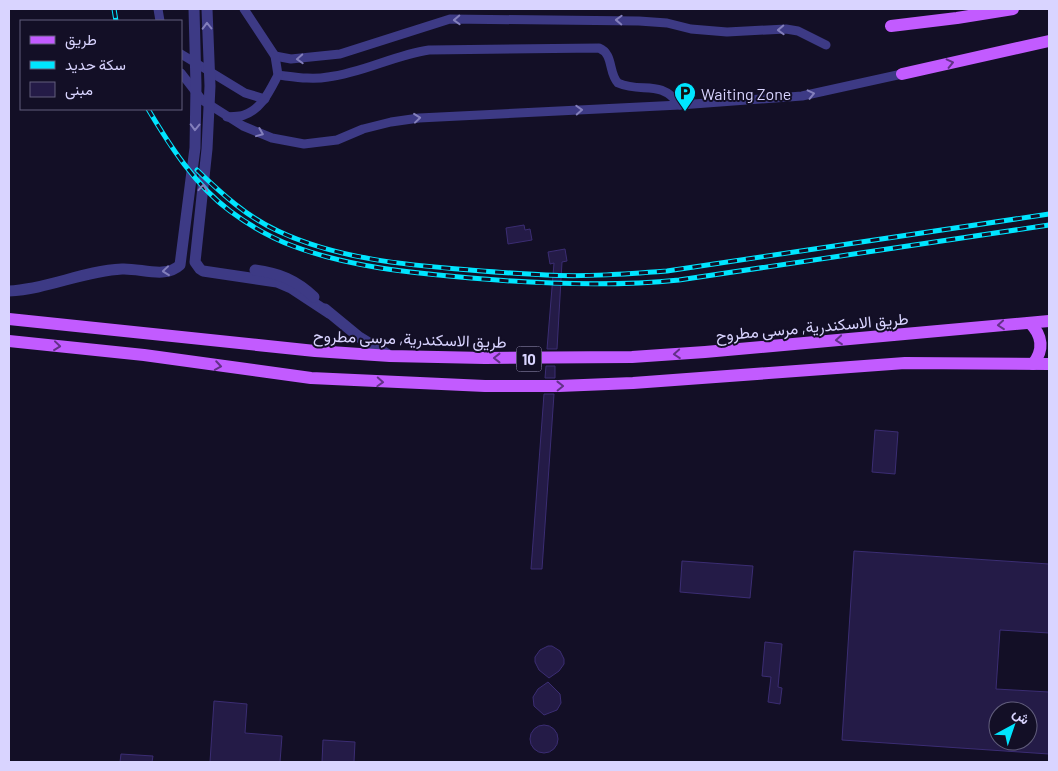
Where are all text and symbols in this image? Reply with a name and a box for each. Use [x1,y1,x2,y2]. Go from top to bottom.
one-way arrow [453,14,461,25]
one-way arrow [615,15,623,25]
legend [20,20,182,110]
one-way arrow [202,22,212,30]
one-way arrow [777,24,785,35]
text: طريق [65,30,97,50]
one-way arrow [296,53,304,64]
text: سكة حديد [65,55,126,74]
one-way arrow [945,58,954,69]
text: مبنى [65,80,93,100]
parking icon: Waiting Zone [673,81,697,112]
place label: Waiting Zone [701,84,791,103]
one-way arrow [807,89,816,100]
one-way arrow [576,105,584,116]
one-way arrow [414,113,422,124]
one-way arrow [190,124,200,132]
one-way arrow [255,127,264,138]
one-way arrow [197,184,208,192]
one-way arrow [161,265,169,276]
street label: طريق الاسكندرية, مرسى مطروح [715,308,909,347]
one-way arrow [996,320,1004,331]
street label: طريق الاسكندرية, مرسى مطروح [313,325,507,354]
one-way arrow [835,334,843,345]
one-way arrow [54,340,62,351]
road number: 10 [516,346,542,372]
one-way arrow [673,348,681,359]
one-way arrow [493,353,500,363]
one-way arrow [215,360,223,371]
one-way arrow [376,377,384,388]
one-way arrow [556,381,564,391]
north arrow [988,701,1038,751]
text: ش [1009,704,1034,728]

